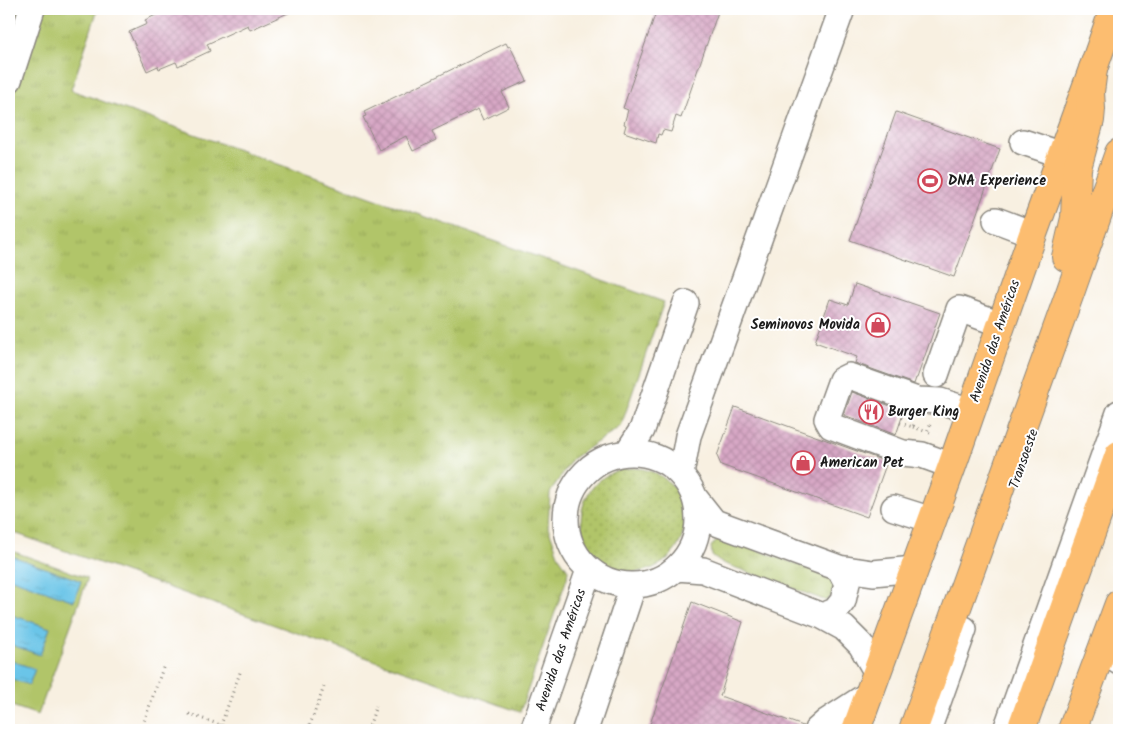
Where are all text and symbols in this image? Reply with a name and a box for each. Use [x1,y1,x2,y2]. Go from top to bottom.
sports icon: DNA Experience [917,168,943,194]
place label: DNA Experience [948,170,1046,192]
street label: Avenida das Américas [964,277,1026,405]
shop icon: Seminovos Movida [865,312,891,338]
place label: Seminovos Movida [751,314,860,336]
restaurant icon: Burger King [858,399,884,425]
place label: Burger King [888,401,959,423]
street label: Transoeste [1003,425,1045,492]
shop icon: American Pet [790,450,816,476]
place label: American Pet [820,452,904,474]
street label: Avenida das Américas [530,586,592,714]

